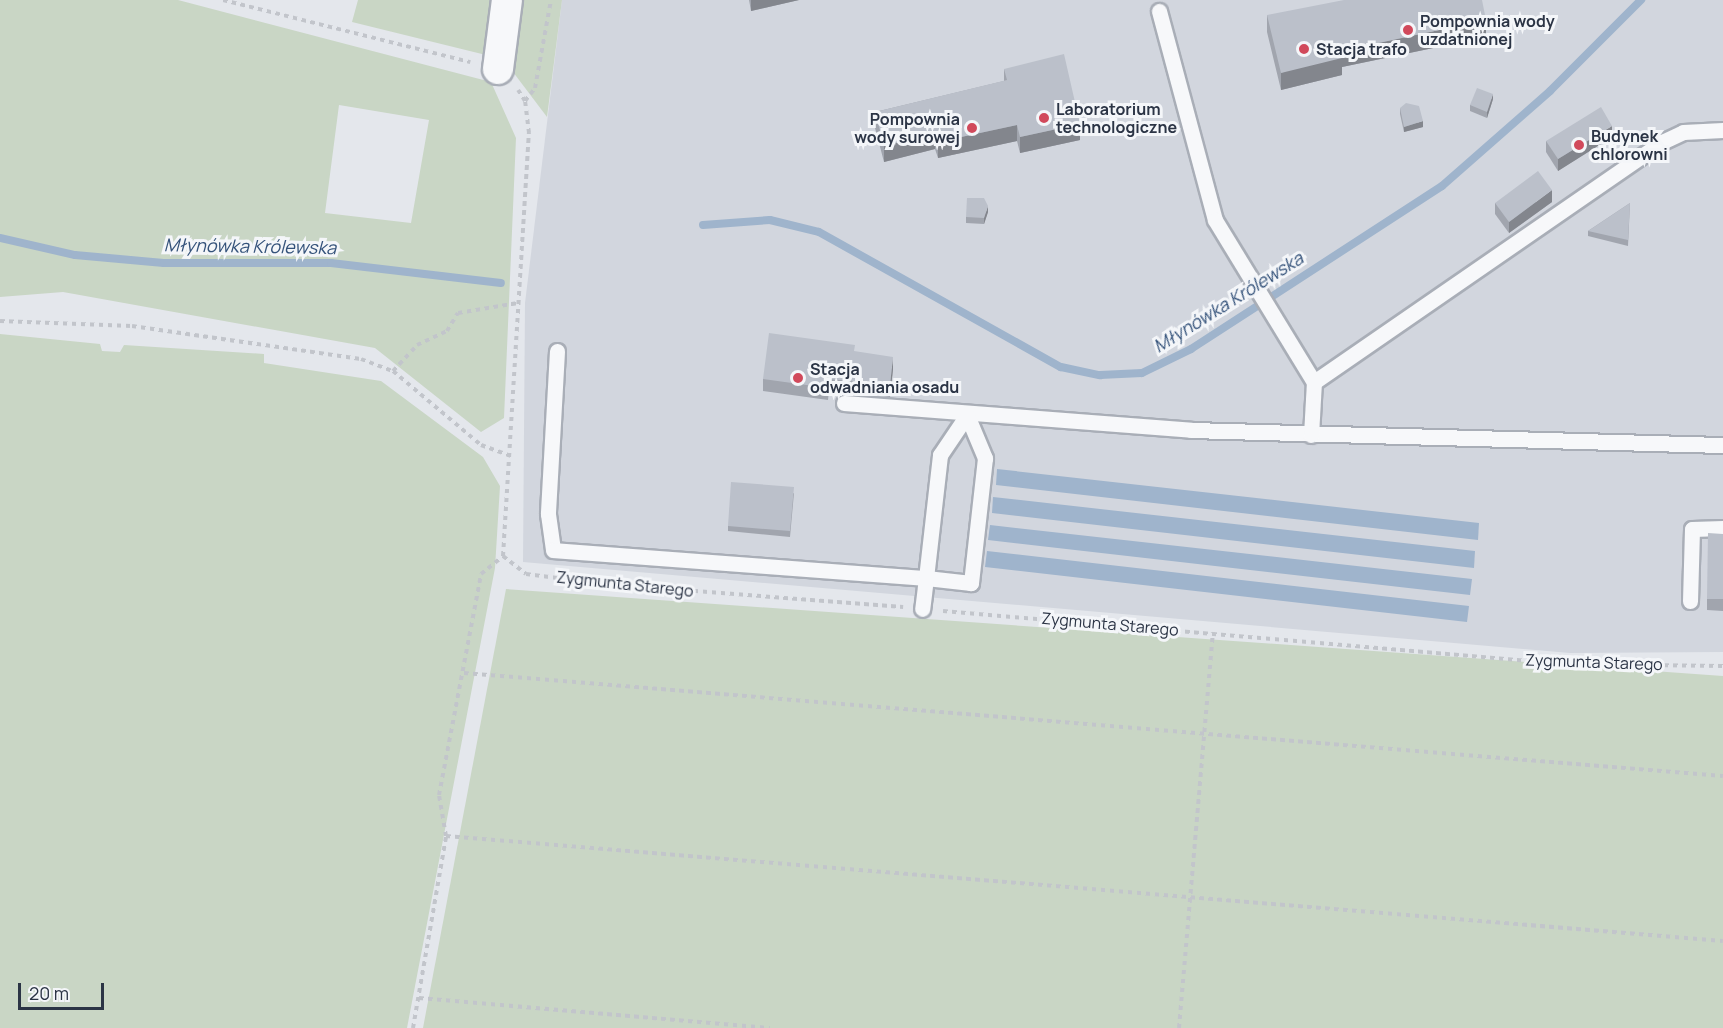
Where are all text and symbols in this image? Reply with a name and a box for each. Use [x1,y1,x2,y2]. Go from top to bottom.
place label: Pompownia wody uzdatnionej [1420,11,1555,49]
marker: Pompownia wody uzdatnionej [1401,23,1415,37]
place label: Stacja trafo [1316,39,1407,59]
marker: Stacja trafo [1297,42,1311,56]
place label: Laboratorium technologiczne [1056,99,1177,137]
place label: Pompownia wody surowej [854,109,960,147]
marker: Laboratorium technologiczne [1037,111,1051,125]
marker: Pompownia wody surowej [965,121,979,135]
place label: Budynek chlorowni [1591,126,1668,164]
marker: Budynek chlorowni [1572,138,1586,152]
water label: Młynówka Królewska [164,234,336,258]
water label: Młynówka Królewska [1149,247,1307,357]
place label: Stacja odwadniania osadu [810,359,959,397]
marker: Stacja odwadniania osadu [791,371,805,385]
street label: Zygmunta Starego [556,567,694,601]
street label: Zygmunta Starego [1041,608,1179,640]
street label: Zygmunta Starego [1525,650,1663,674]
scale bar [21,971,106,1009]
text: 20 m [29,981,69,1005]

